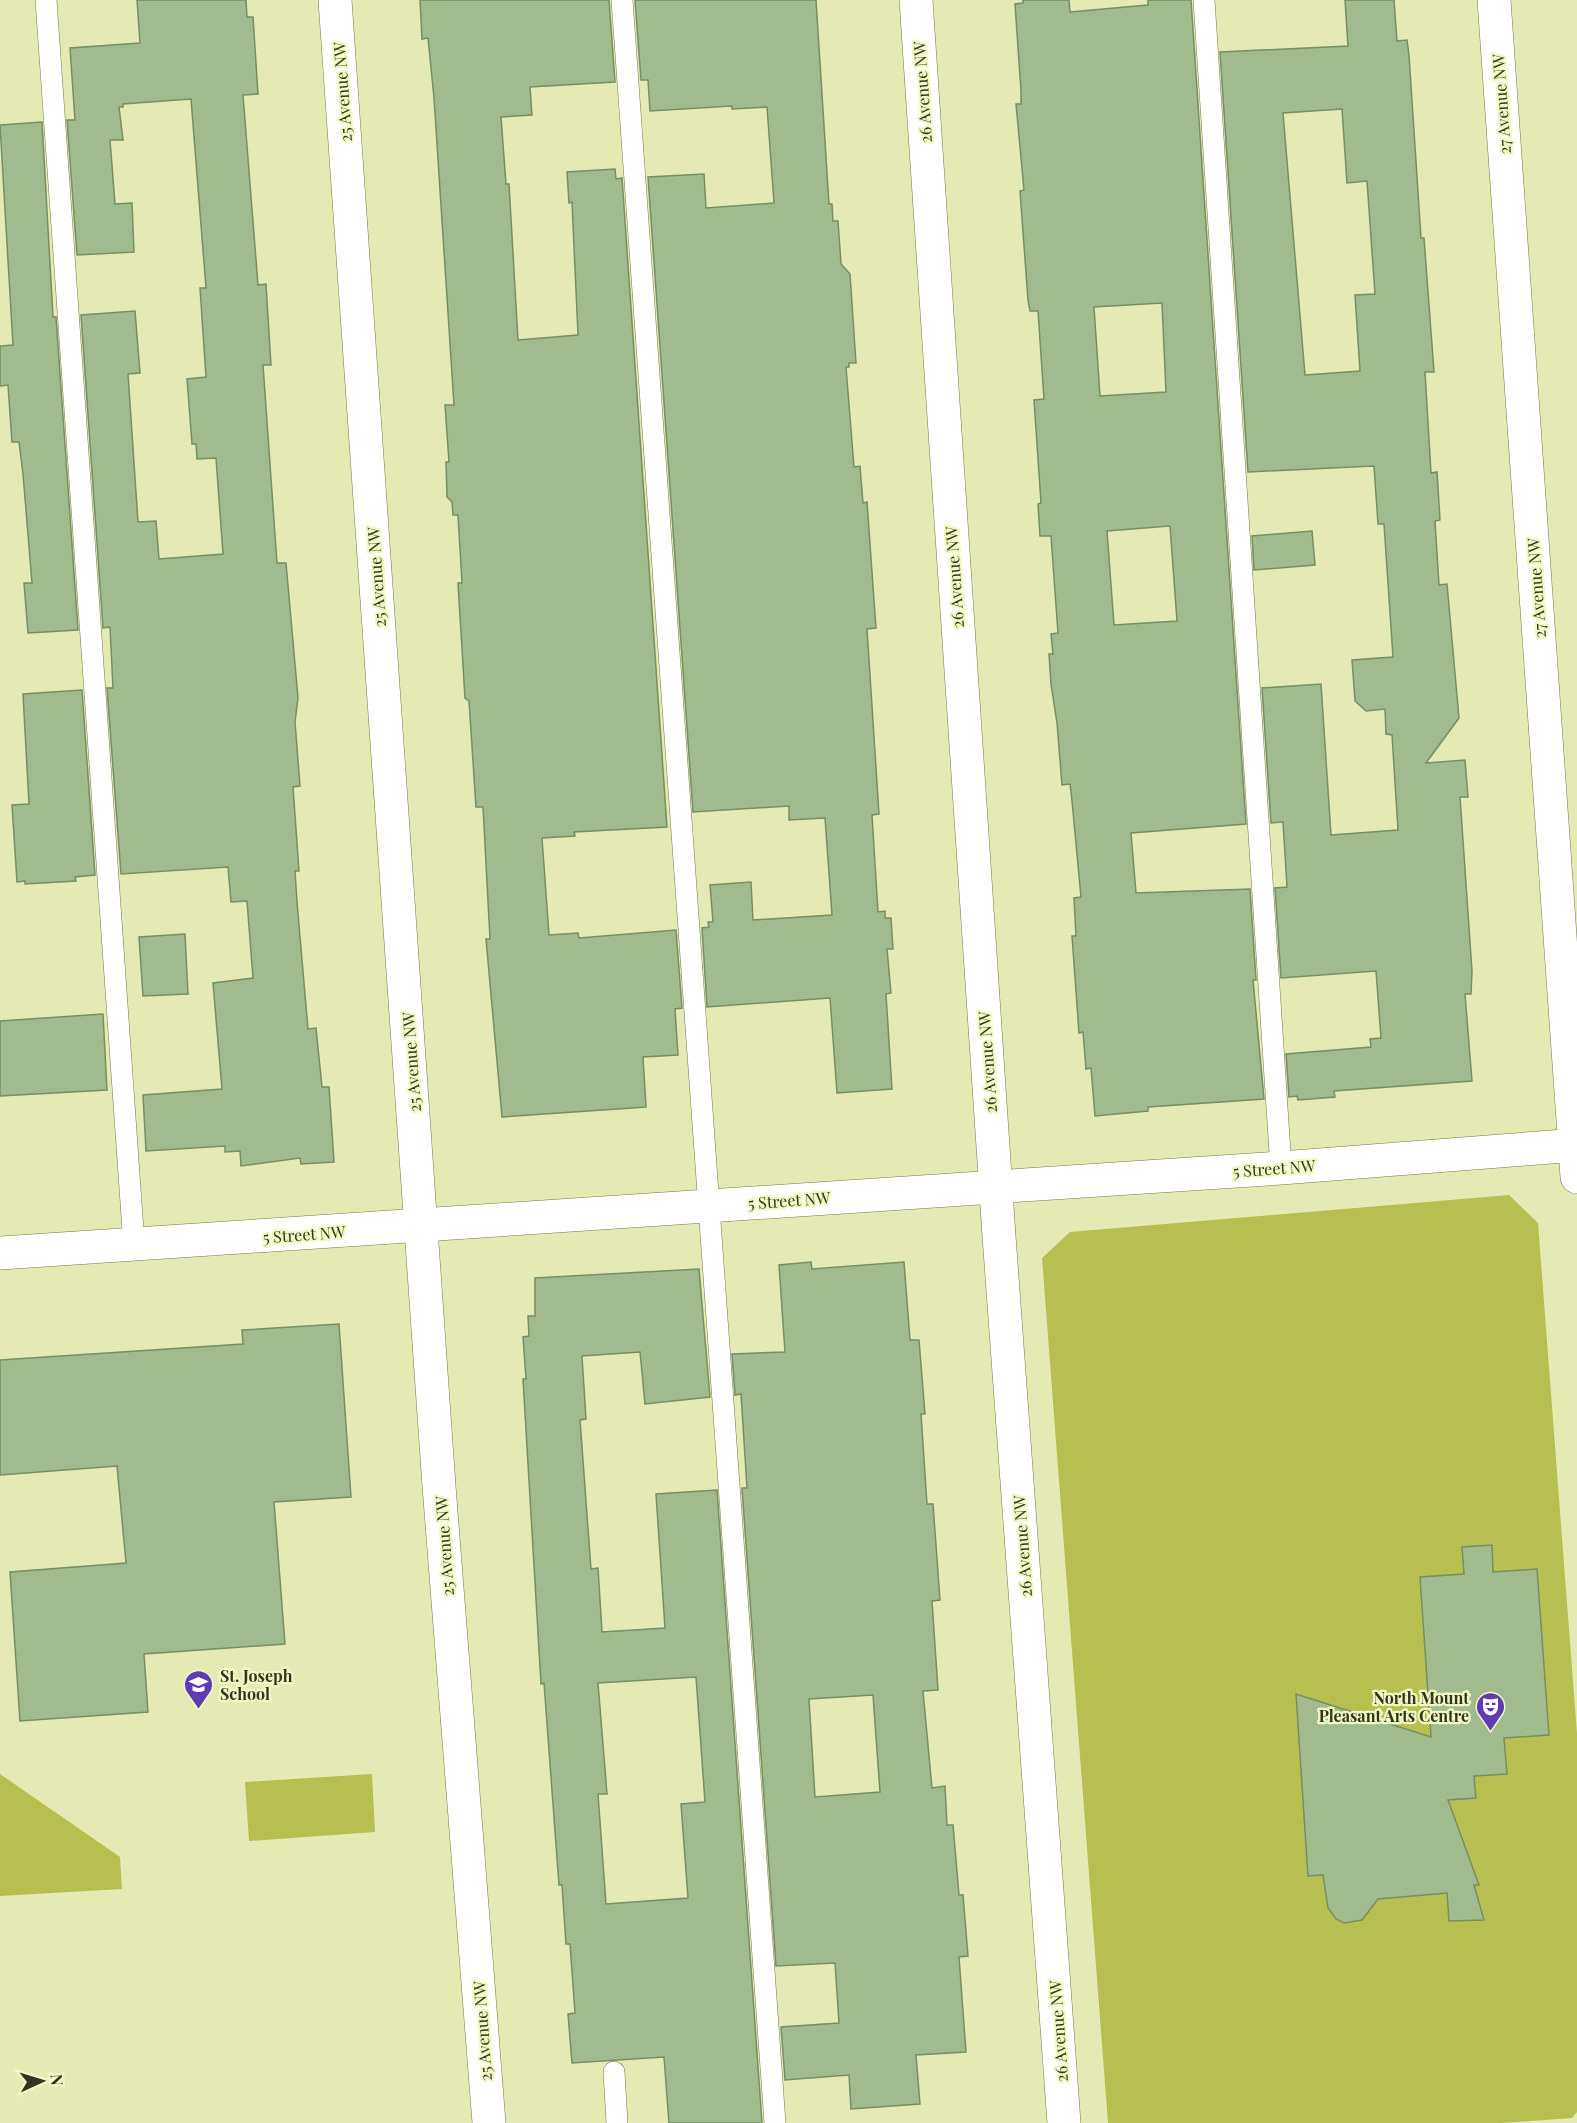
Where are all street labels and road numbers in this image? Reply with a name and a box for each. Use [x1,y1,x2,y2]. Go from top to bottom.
street label: 26 Avenue NW [908,40,936,144]
street label: 25 Avenue NW [328,41,356,143]
street label: 27 Avenue NW [1487,53,1515,155]
street label: 26 Avenue NW [940,525,968,629]
street label: 25 Avenue NW [362,526,390,628]
street label: 27 Avenue NW [1522,537,1550,639]
street label: 26 Avenue NW [973,1010,1001,1114]
street label: 25 Avenue NW [397,1011,425,1113]
street label: 5 Street NW [1232,1155,1317,1181]
street label: 5 Street NW [747,1187,832,1213]
street label: 5 Street NW [262,1221,347,1247]
street label: 26 Avenue NW [1008,1494,1036,1598]
street label: 25 Avenue NW [430,1495,458,1597]
street label: 26 Avenue NW [1044,1979,1072,2083]
street label: 25 Avenue NW [468,1980,496,2082]

